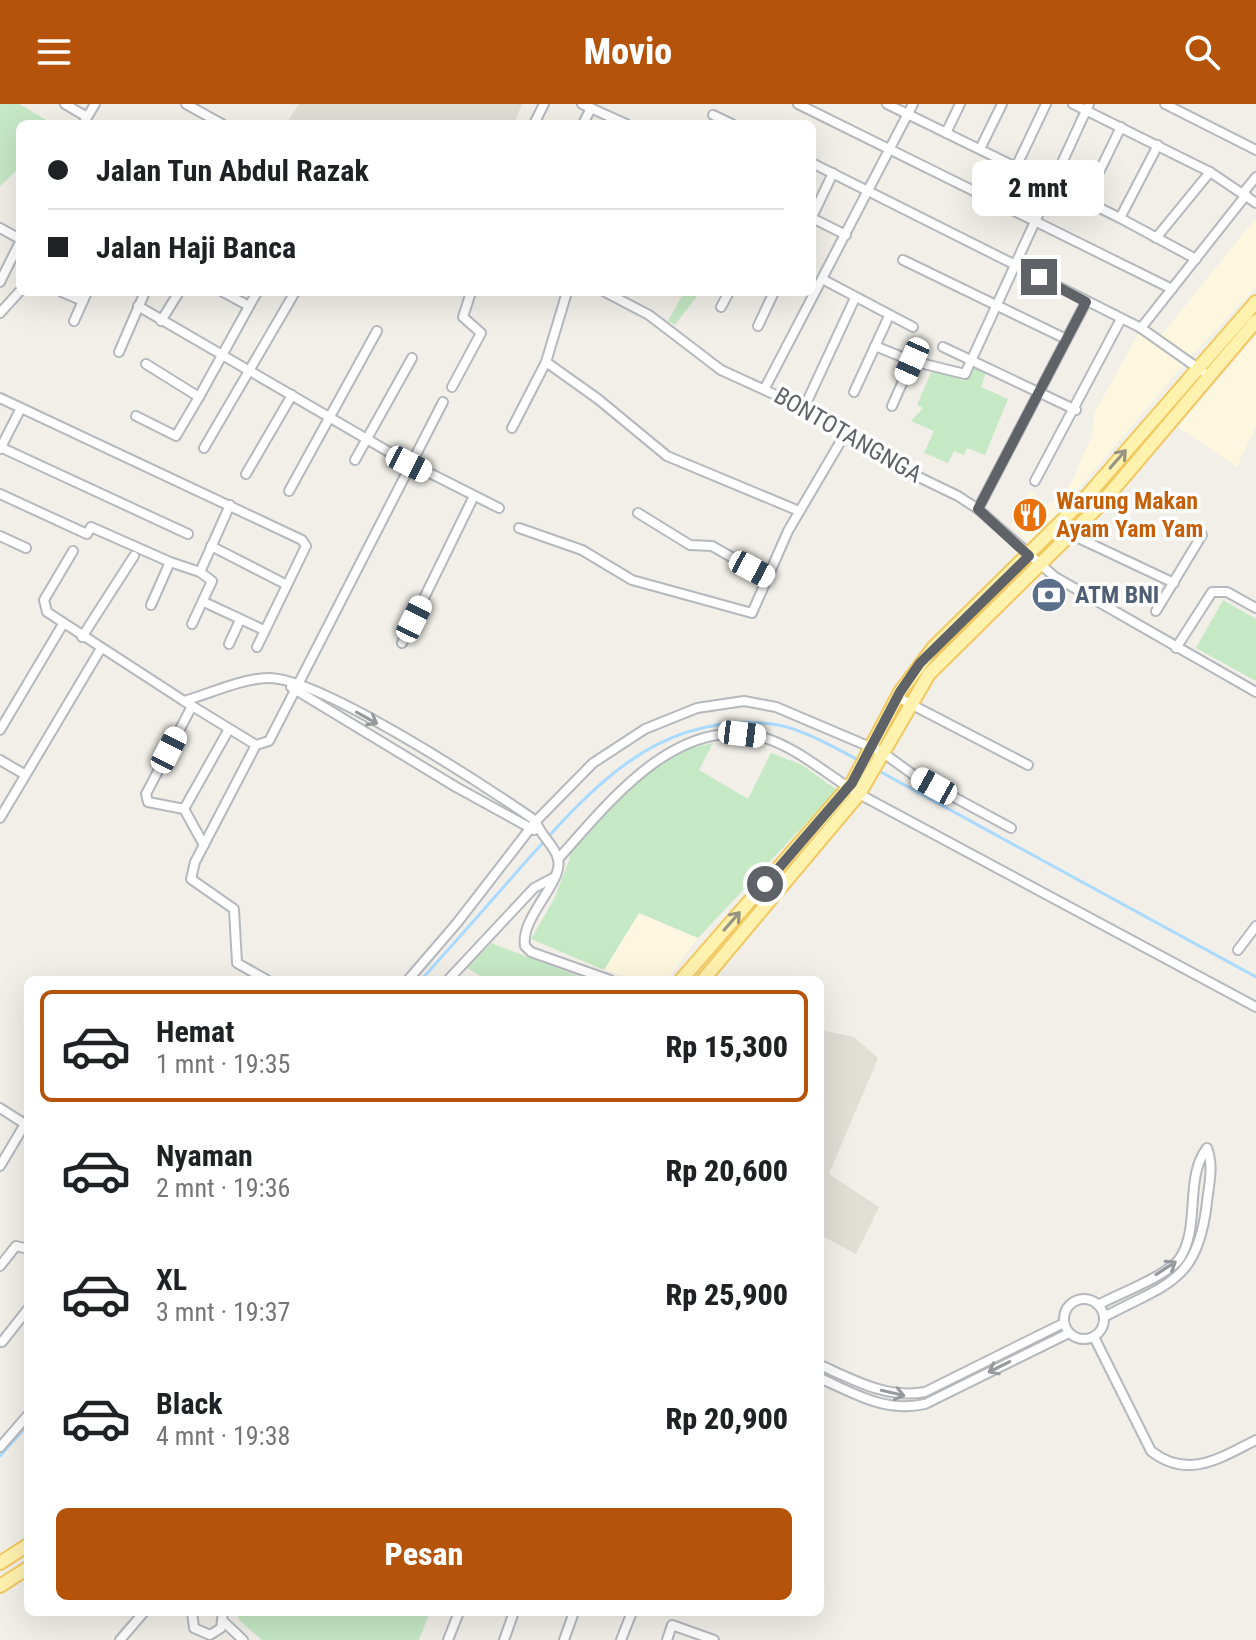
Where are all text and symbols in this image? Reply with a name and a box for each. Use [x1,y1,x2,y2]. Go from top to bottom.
icon: menu [32,30,76,74]
icon: search [1180,30,1224,74]
text: Movio [584,31,672,73]
text: Jalan Tun Abdul Razak [96,153,369,188]
callout: 2 mnt [973,161,1105,217]
text: 2 mnt [1008,173,1068,203]
text: Jalan Haji Banca [96,230,296,265]
route end [1021,259,1057,295]
car [891,334,933,388]
street label: BONTOTANGNGA [769,381,927,489]
car [382,442,436,486]
one-way arrow [1109,450,1127,470]
place label: Warung Makan Ayam Yam Yam [1056,487,1203,543]
restaurant icon: Warung Makan Ayam Yam Yam [1011,496,1049,534]
car [725,547,779,591]
bank icon: ATM BNI [1030,576,1068,614]
place label: ATM BNI [1075,581,1159,609]
car [393,592,435,646]
one-way arrow [355,711,378,727]
car [717,719,767,749]
car [147,723,191,777]
car [907,764,961,808]
route start [747,866,783,902]
one-way arrow [723,912,741,932]
icon: car [60,1010,132,1082]
text: Hemat [156,1014,234,1049]
text: Rp 15,300 [665,1029,788,1064]
text: 1 mnt · 19:35 [156,1049,290,1079]
icon: car [60,1134,132,1206]
text: Nyaman [156,1138,253,1173]
text: Rp 20,600 [665,1153,788,1188]
text: 2 mnt · 19:36 [156,1173,290,1203]
icon: car [60,1258,132,1330]
one-way arrow [1155,1259,1177,1276]
text: XL [156,1262,187,1297]
text: Rp 25,900 [665,1277,788,1312]
text: 3 mnt · 19:37 [156,1297,290,1327]
one-way arrow [987,1360,1011,1376]
icon: car [60,1382,132,1454]
text: Black [156,1386,223,1421]
one-way arrow [879,1386,905,1401]
text: Rp 20,900 [665,1401,788,1436]
text: 4 mnt · 19:38 [156,1421,290,1451]
button: Pesan [56,1508,792,1600]

